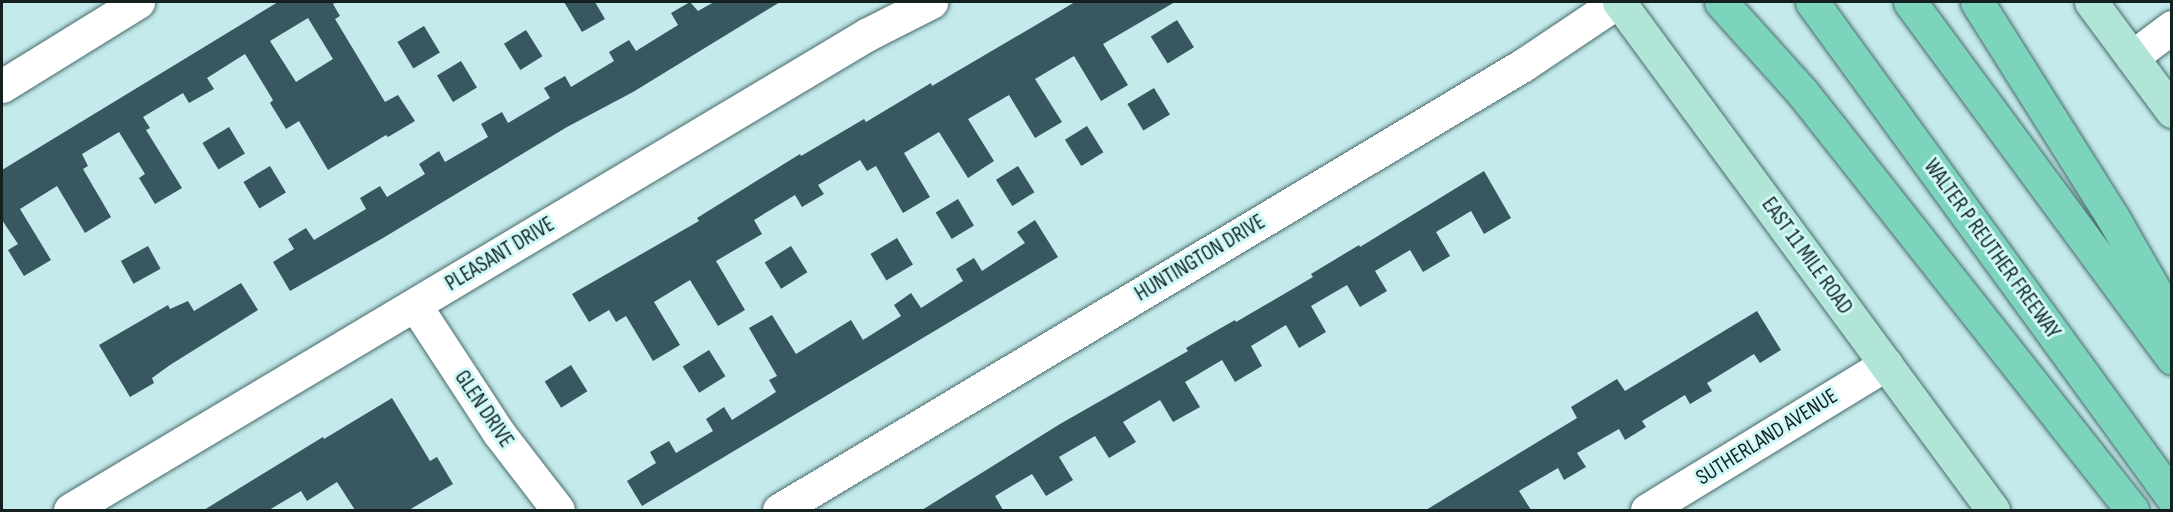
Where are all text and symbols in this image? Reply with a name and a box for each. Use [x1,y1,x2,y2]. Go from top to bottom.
street label: WALTER P REUTHER FREEWAY [1918,154,2066,344]
street label: EAST 11 MILE ROAD [1756,192,1858,320]
street label: HUNTINGTON DRIVE [1130,209,1270,307]
street label: PLEASANT DRIVE [441,211,559,297]
street label: GLEN DRIVE [449,365,519,453]
street label: SUTHERLAND AVENUE [1691,383,1843,491]

